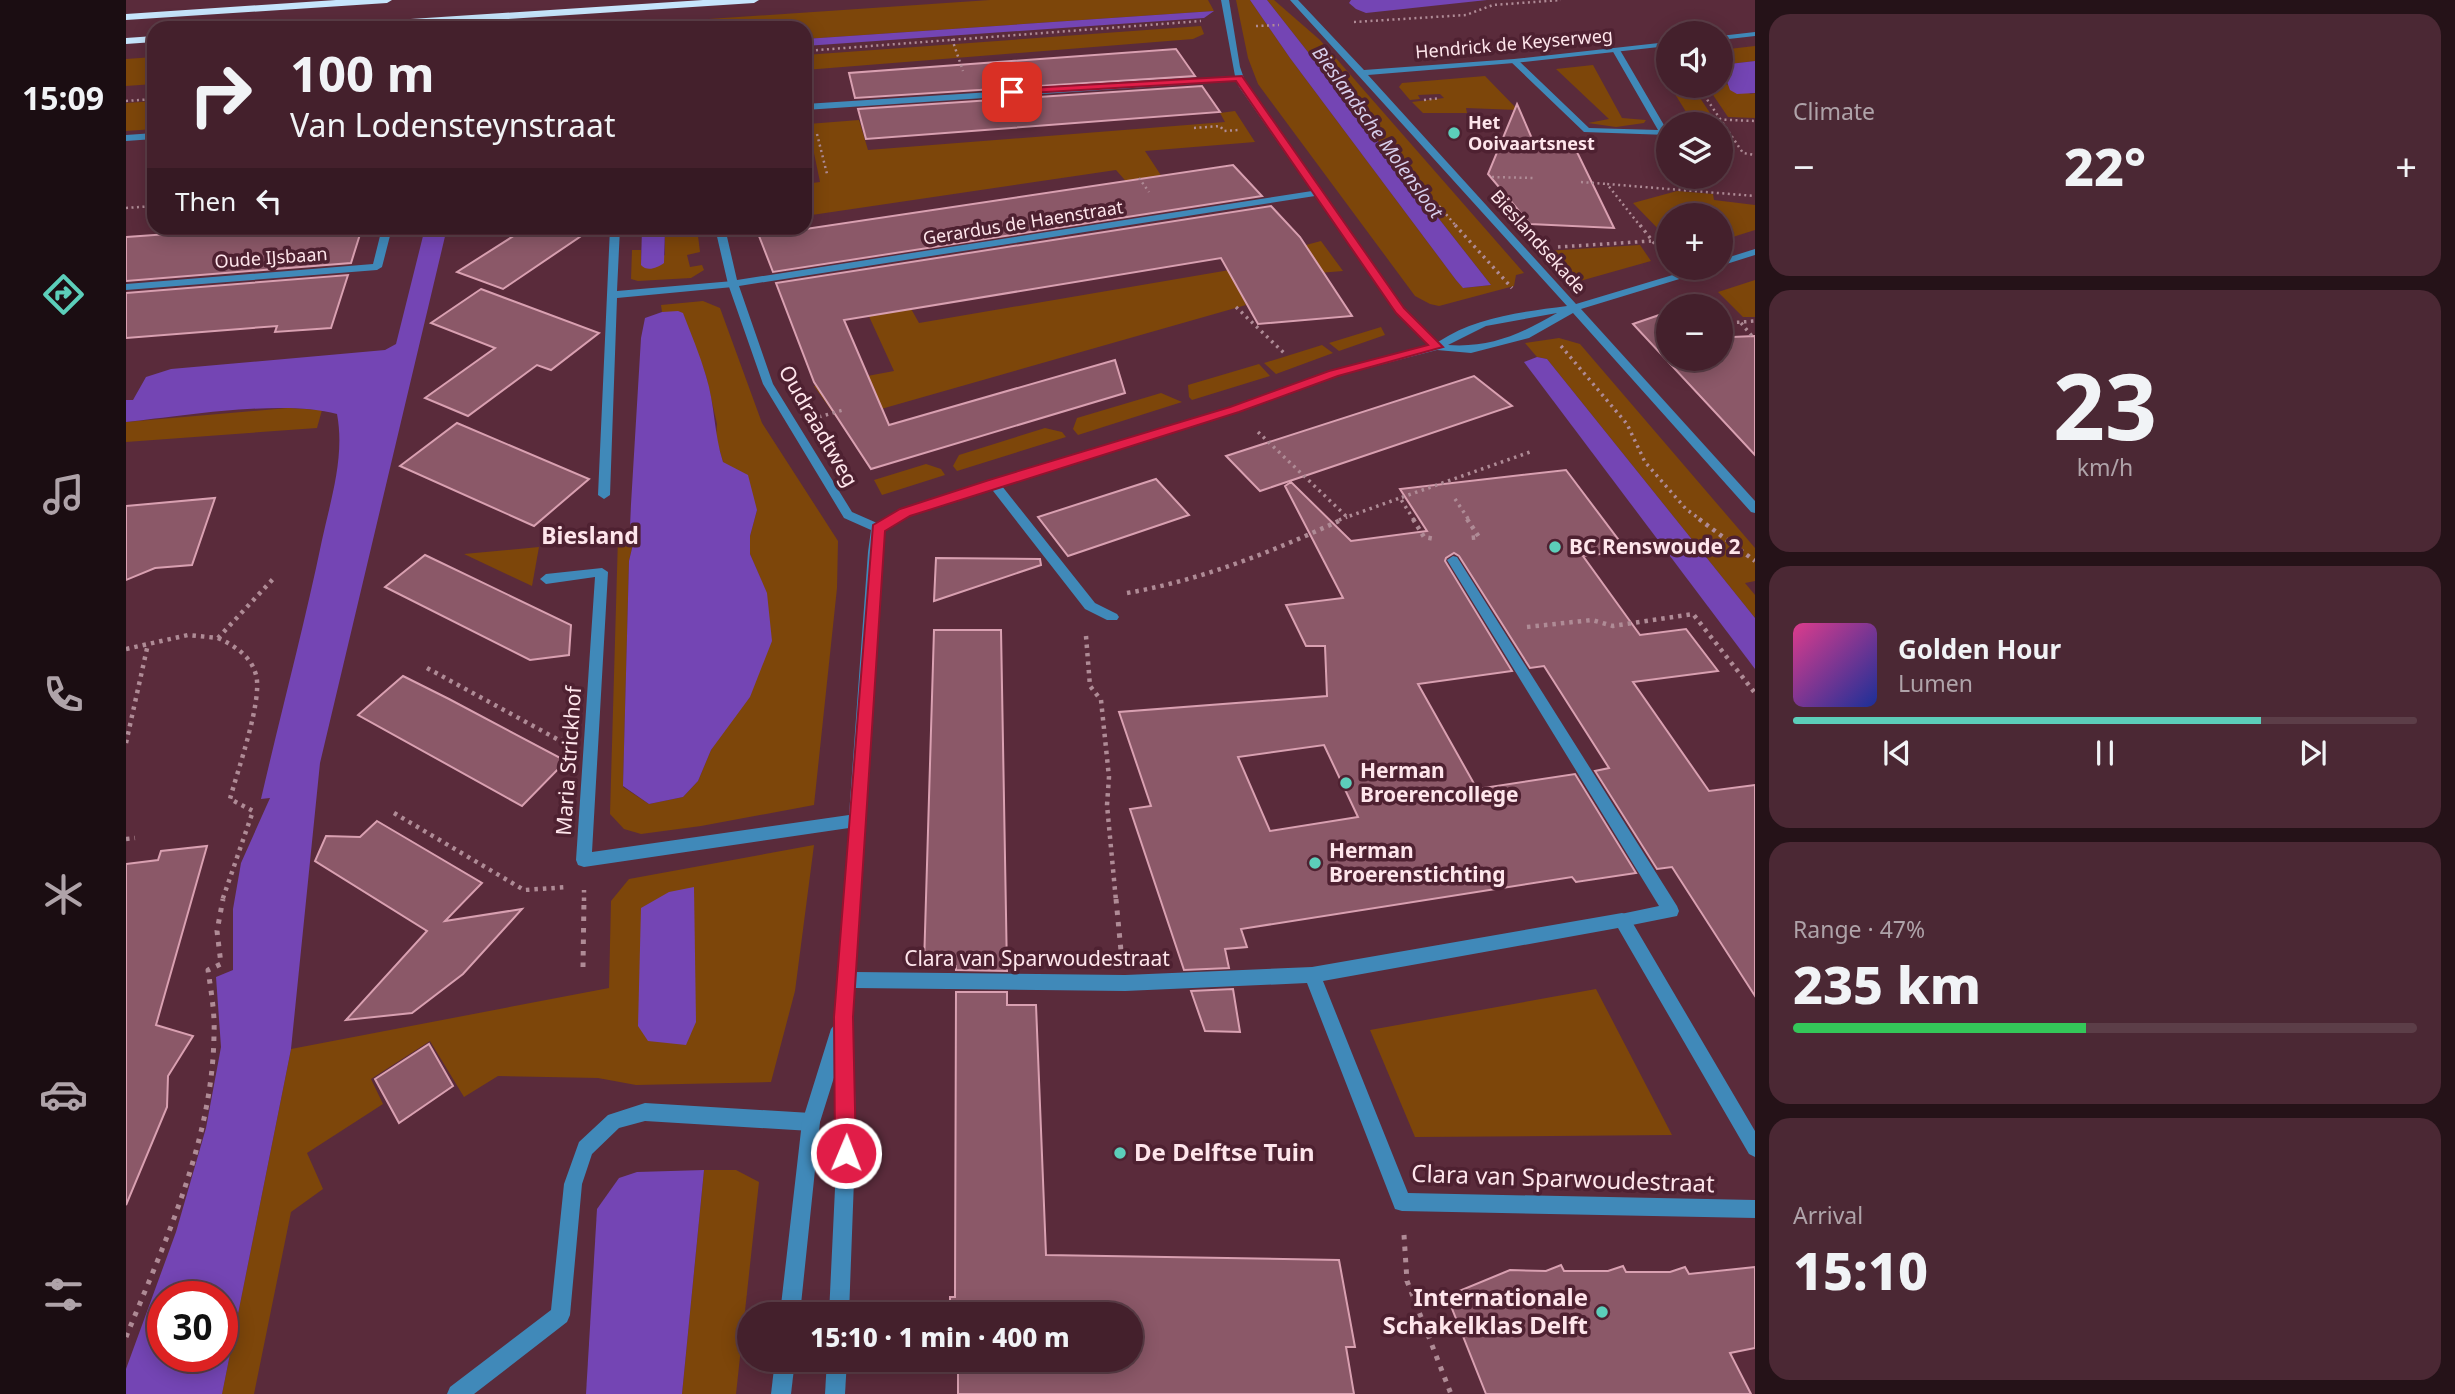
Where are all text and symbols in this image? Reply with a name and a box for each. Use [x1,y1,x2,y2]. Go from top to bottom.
map controls [1656,21,1733,371]
button: sound [1656,21,1733,98]
street label: Hendrick de Keyserweg [1414,22,1614,64]
text: 100 m [290,40,435,106]
water label: Bieslandsche Molensloot [1307,41,1450,224]
icon: right [175,49,266,140]
pin [982,62,1042,122]
icon: arrive [993,73,1031,111]
text: 15:09 [22,76,104,119]
text: Climate [1793,95,1875,127]
text: Van Lodensteynstraat [290,103,616,146]
place label: Het Ooivaartsnest [1468,110,1595,155]
button: layers [1656,112,1733,189]
marker: Het Ooivaartsnest [1446,125,1462,141]
text: 22° [2064,130,2146,201]
text: − [1793,140,1815,192]
text: + [2395,140,2417,192]
icon: left [250,182,288,220]
text: Then [175,183,236,219]
street label: Bieslandsekade [1486,184,1592,298]
street label: Gerardus de Haenstraat [921,194,1125,250]
button: + [1656,203,1733,280]
street label: Oude IJsbaan [214,241,328,273]
icon: directions [39,270,88,319]
button: − [1656,294,1733,371]
text: 23 [2053,343,2157,467]
street label: Oudraadtweg [773,360,865,491]
text: km/h [2077,451,2133,483]
icon: music [39,470,88,519]
district label: Biesland [541,519,639,551]
place label: BC Renswoude 2 [1569,532,1740,560]
marker: BC Renswoude 2 [1547,539,1563,555]
text: Golden Hour [1898,631,2061,667]
text: Lumen [1898,667,1973,699]
icon: phone [39,670,88,719]
street label: Maria Strickhof [549,684,587,837]
icon: previous [1878,734,1916,772]
icon: pause [2086,734,2124,772]
icon: next [2294,734,2332,772]
place label: Herman Broerencollege [1360,756,1519,808]
marker: Herman Broerencollege [1338,775,1354,791]
place label: Herman Broerenstichting [1329,836,1505,888]
marker: Herman Broerenstichting [1307,855,1323,871]
icon: climate [39,870,88,919]
text: Range · 47% [1793,913,1925,945]
street label: Clara van Sparwoudestraat [904,944,1170,972]
text: 235 km [1793,948,1981,1019]
icon: car [39,1070,88,1119]
position arrow [809,1116,883,1190]
place label: De Delftse Tuin [1134,1135,1315,1168]
marker: De Delftse Tuin [1112,1145,1128,1161]
street label: Clara van Sparwoudestraat [1411,1156,1716,1199]
text: Arrival [1793,1199,1863,1231]
text: 15:10 [1793,1234,1928,1305]
icon: filters [39,1270,88,1319]
place label: Internationale Schakelklas Delft [1383,1280,1588,1341]
speed limit sign: 30 [147,1281,238,1372]
marker: Internationale Schakelklas Delft [1594,1304,1610,1320]
text: 15:10 · 1 min · 400 m [810,1319,1070,1355]

